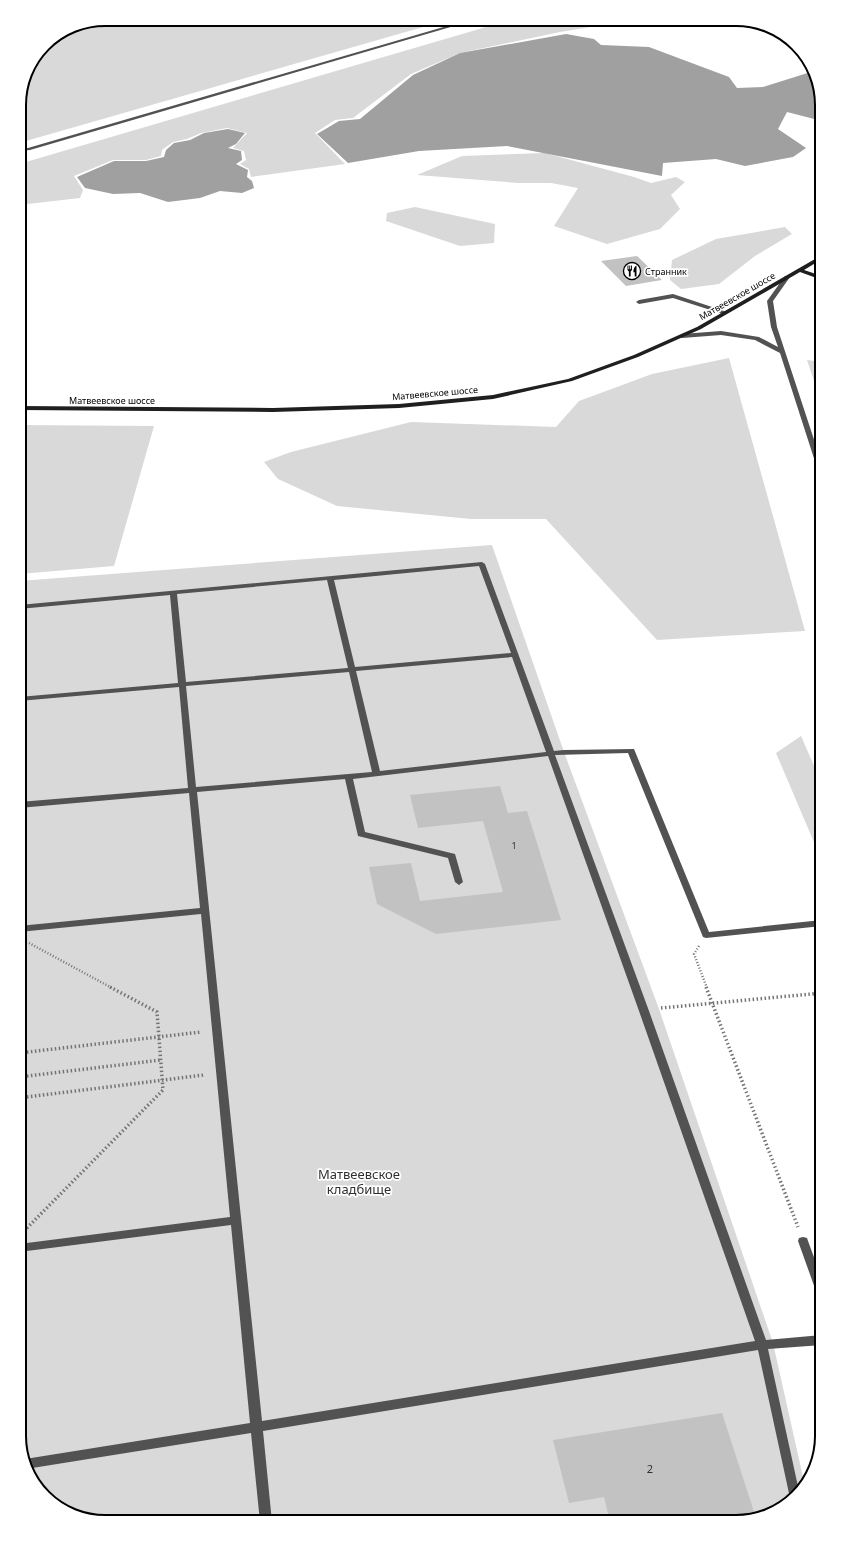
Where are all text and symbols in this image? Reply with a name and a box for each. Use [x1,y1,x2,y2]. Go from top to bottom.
restaurant icon: Странник [622,261,642,281]
place label: Странник [645,265,687,278]
street label: Матвеевское шоссе [696,269,778,323]
street label: Матвеевское шоссе [392,383,478,403]
street label: Матвеевское шоссе [69,394,155,407]
house number: 1 [511,839,517,852]
park label: Матвеевское кладбище [318,1165,400,1198]
house number: 2 [647,1461,653,1476]

